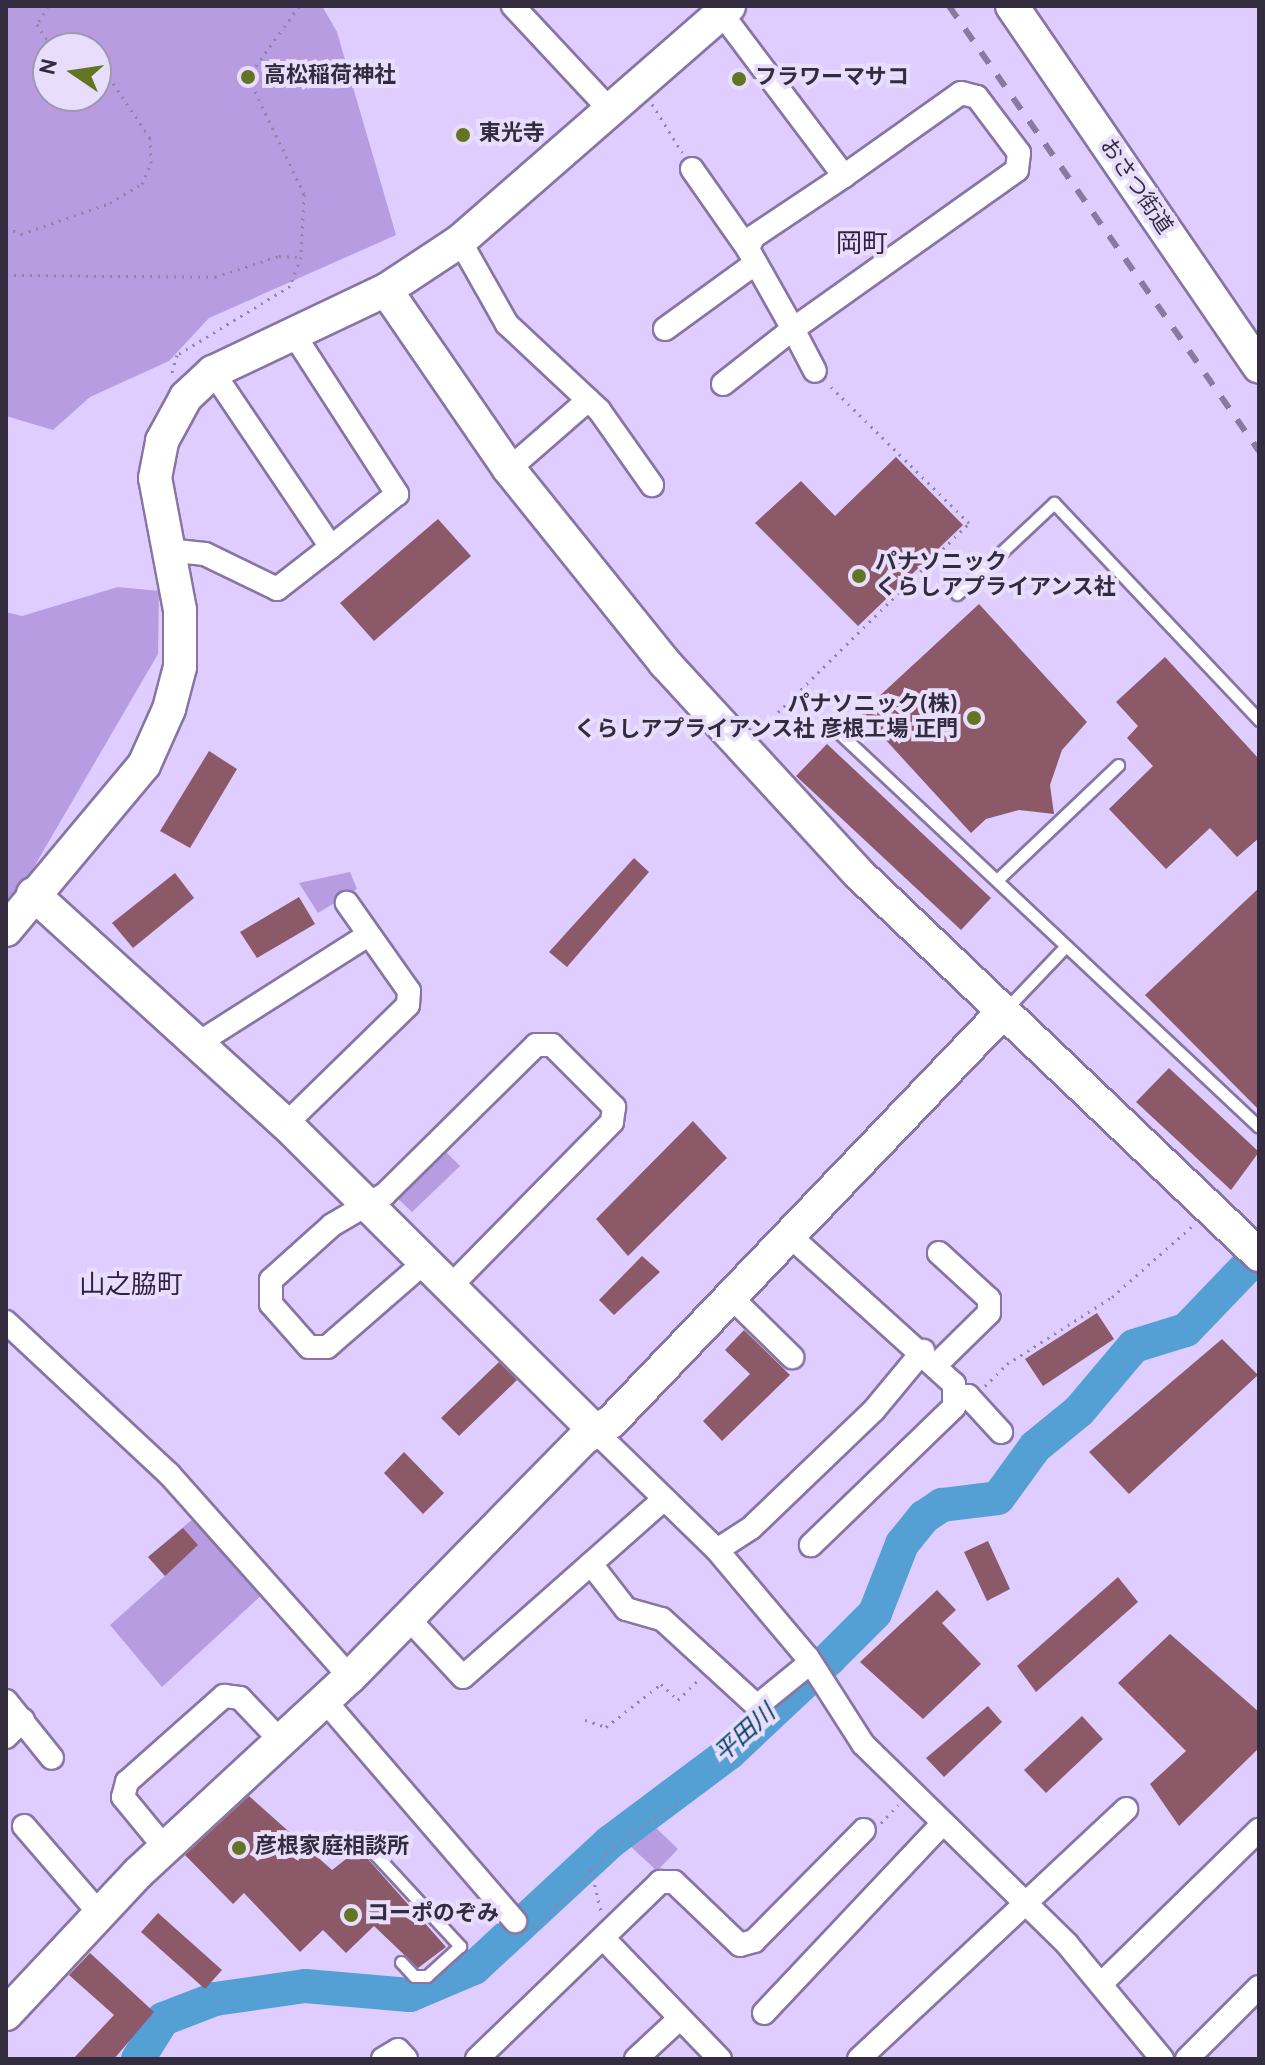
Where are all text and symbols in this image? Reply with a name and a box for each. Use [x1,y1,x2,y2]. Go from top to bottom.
north arrow [32,32,112,112]
text: N [35,56,65,78]
place label: 高松稲荷神社 [264,64,396,90]
place label: フラワーマサコ [755,66,909,92]
marker: 高松稲荷神社 [239,68,257,86]
marker: フラワーマサコ [730,70,748,88]
place label: 東光寺 [479,122,545,148]
marker: 東光寺 [454,126,472,144]
street label: おさつ街道 [1093,134,1177,240]
district label: 岡町 [836,230,888,262]
place label: パナソニック くらしアプライアンス社 [875,550,1117,602]
marker: パナソニック くらしアプライアンス社 [850,567,868,585]
place label: パナソニック(株) くらしアプライアンス社 彦根工場 正門 [573,692,958,744]
marker: パナソニック(株) くらしアプライアンス社 彦根工場 正門 [965,709,983,727]
district label: 山之脇町 [79,1271,183,1303]
water label: 平田川 [710,1700,782,1770]
place label: 彦根家庭相談所 [255,1835,409,1861]
marker: 彦根家庭相談所 [230,1839,248,1857]
place label: コーポのぞみ [367,1902,499,1928]
marker: コーポのぞみ [342,1906,360,1924]

